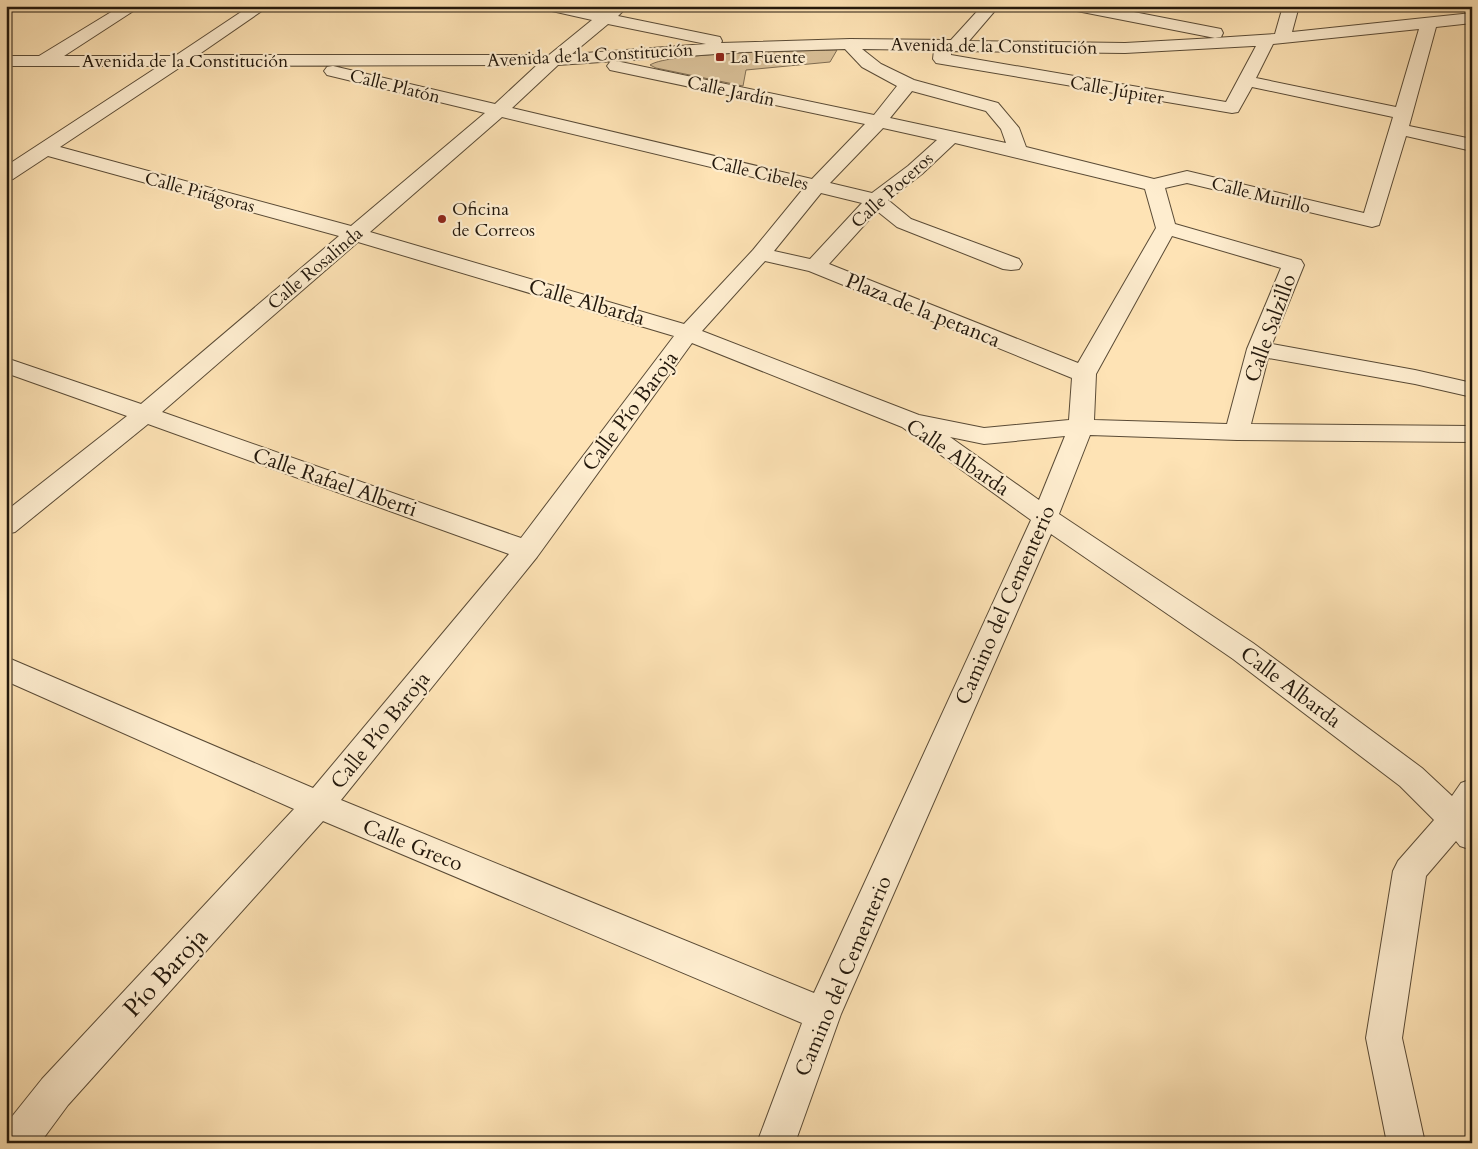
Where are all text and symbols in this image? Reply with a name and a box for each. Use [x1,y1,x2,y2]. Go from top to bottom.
street label: Avenida de la Constitución [890,32,1098,61]
street label: Avenida de la Constitución [486,38,695,73]
place label: La Fuente [730,45,806,70]
street label: Avenida de la Constitución [82,49,289,74]
marker: La Fuente [714,51,726,63]
street label: Calle Platón [347,63,443,110]
street label: Calle Jardín [685,70,778,113]
street label: Calle Júpiter [1068,70,1166,111]
street label: Calle Poceros [846,147,939,234]
street label: Calle Cibeles [709,150,811,197]
street label: Calle Pitágoras [142,166,258,219]
street label: Calle Murillo [1209,171,1313,220]
place label: Oficina de Correos [452,197,535,243]
marker: Oficina de Correos [436,213,448,225]
street label: Calle Rosalinda [262,221,368,316]
street label: Plaza de la petanca [841,266,1004,355]
street label: Calle Salzillo [1237,270,1303,386]
street label: Calle Albarda [525,272,648,333]
street label: Calle Pío Baroja [576,345,685,477]
street label: Calle Albarda [900,412,1015,503]
street label: Calle Rafael Alberti [249,441,421,524]
street label: Camino del Cementerio [948,501,1062,709]
street label: Calle Albarda [1234,640,1347,735]
street label: Calle Pío Baroja [324,665,437,795]
street label: Calle Greco [358,812,467,879]
street label: Camino del Cementerio [788,871,899,1081]
street label: Pío Baroja [116,921,216,1025]

